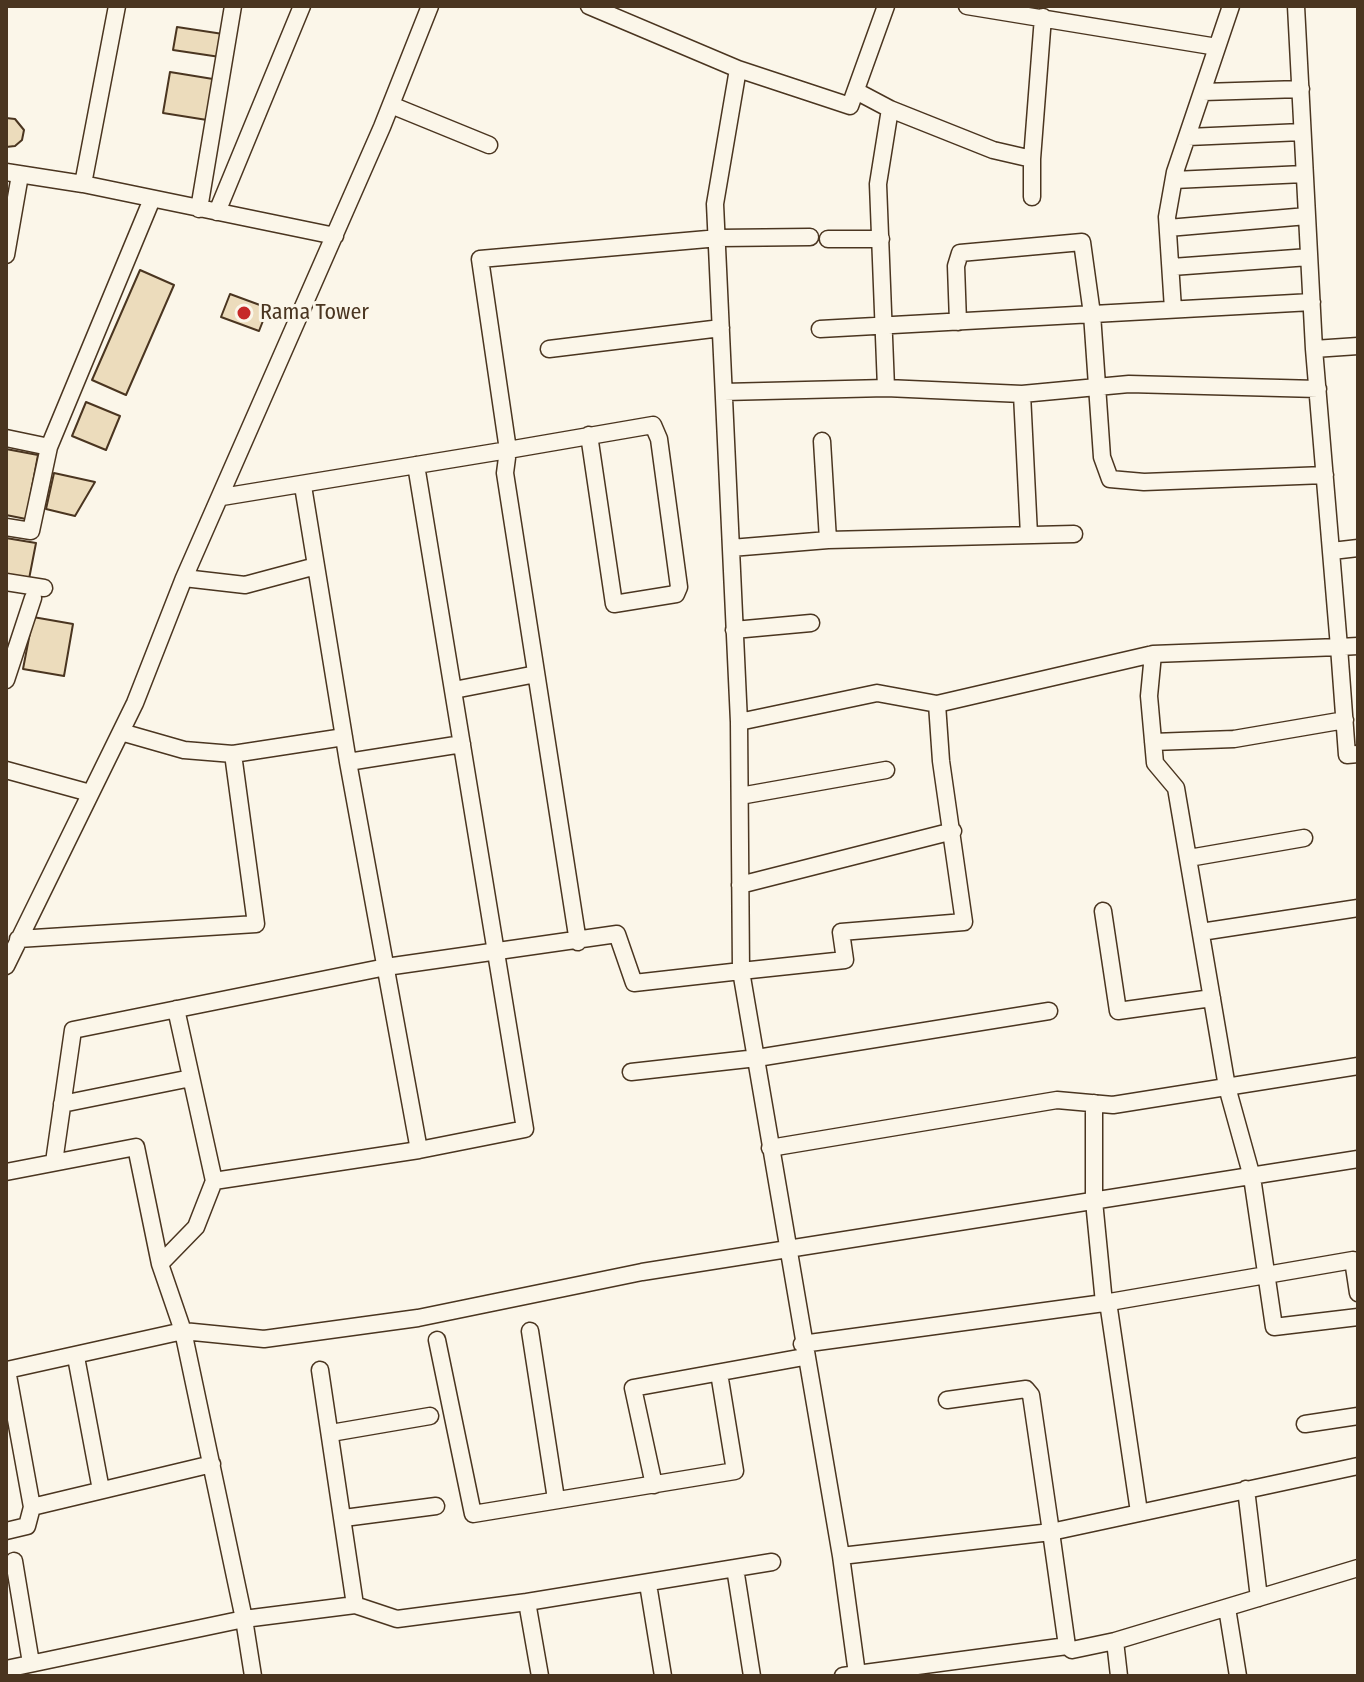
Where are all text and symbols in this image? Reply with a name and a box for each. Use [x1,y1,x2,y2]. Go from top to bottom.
place label: Rama Tower [260,300,369,326]
marker: Rama Tower [235,304,253,322]

